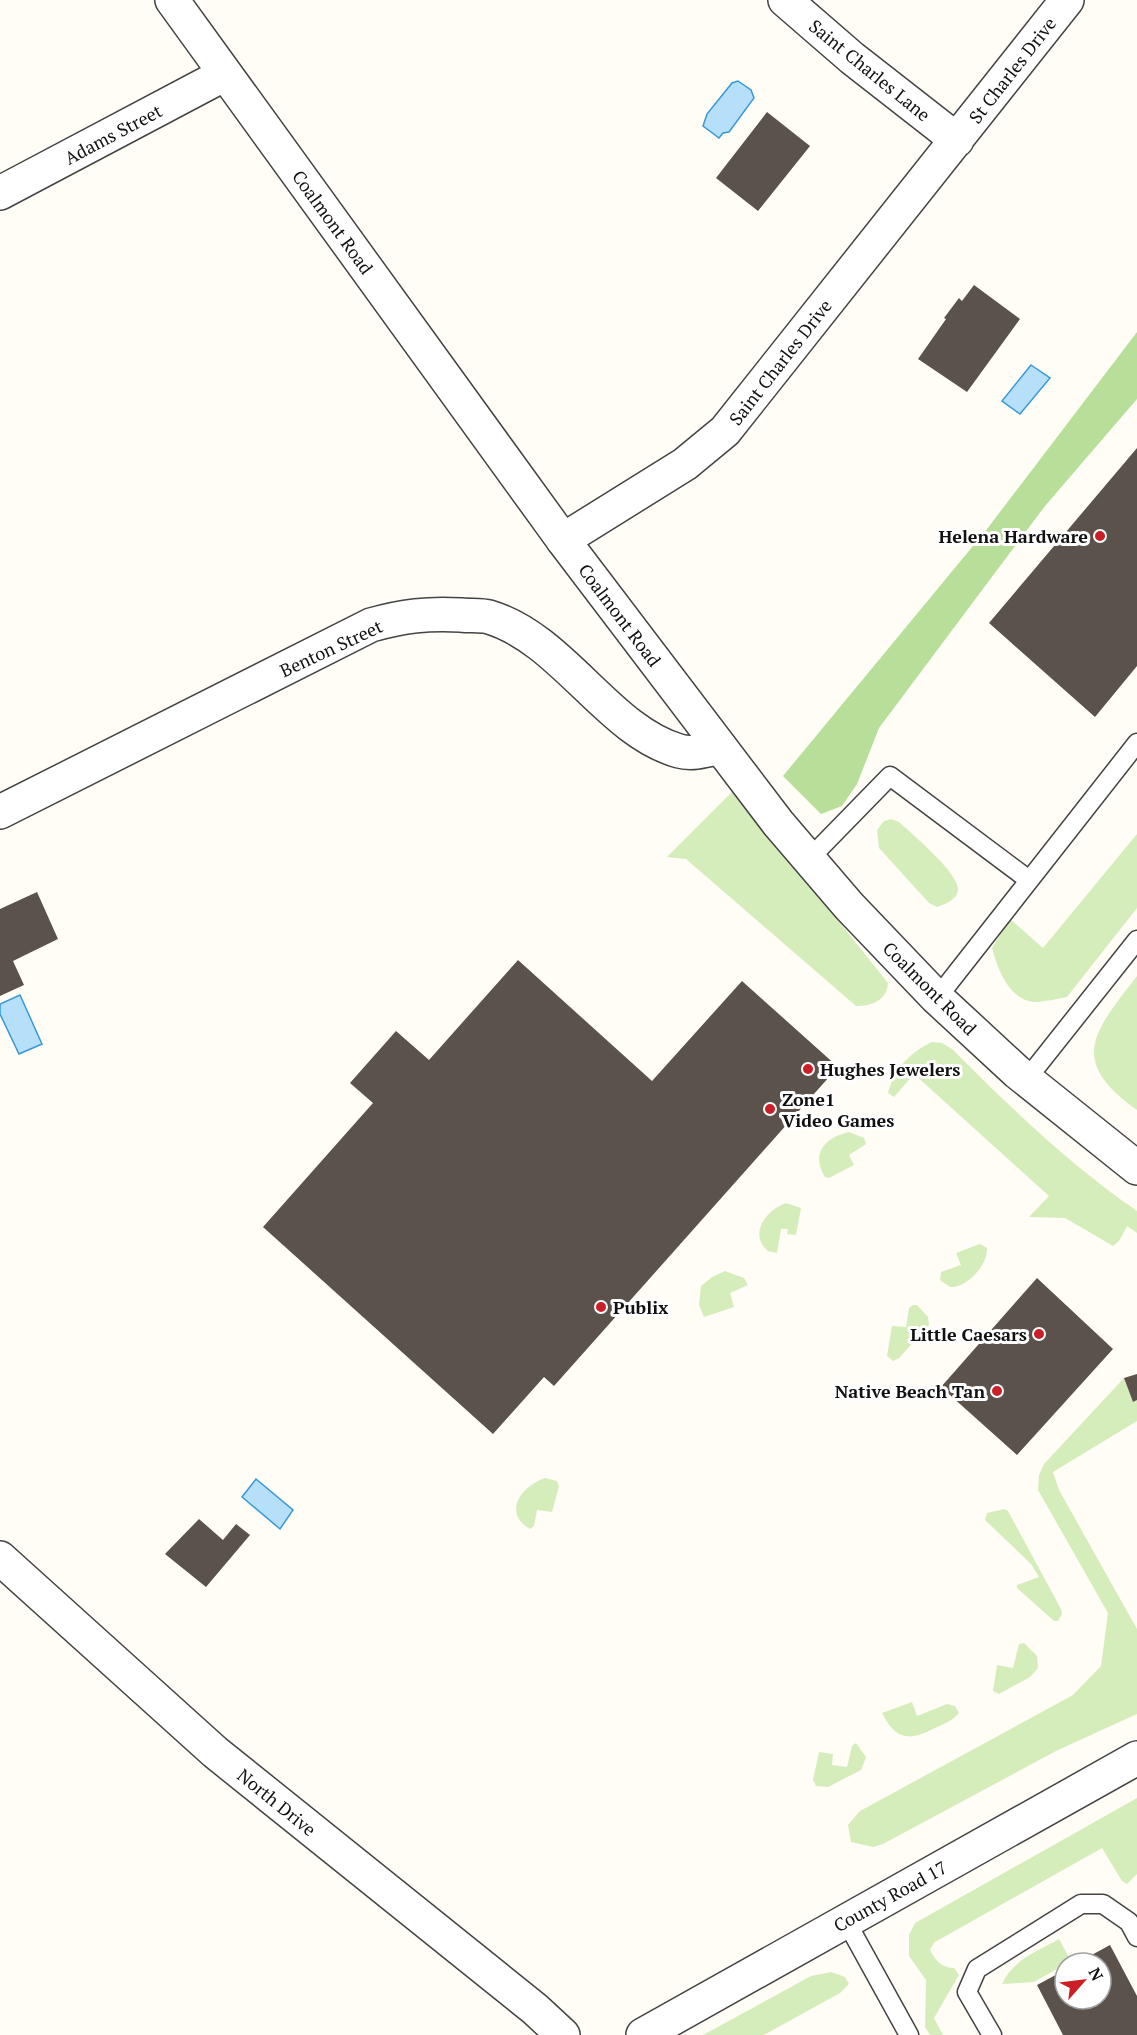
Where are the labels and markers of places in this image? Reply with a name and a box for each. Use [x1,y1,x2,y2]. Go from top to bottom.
place label: Helena Hardware [938,524,1088,548]
marker: Helena Hardware [1093,529,1107,543]
place label: Hughes Jewelers [820,1057,961,1081]
marker: Hughes Jewelers [801,1062,815,1076]
place label: Zone1 Video Games [782,1087,894,1132]
marker: Zone1 Video Games [763,1102,777,1116]
place label: Publix [613,1295,668,1319]
marker: Publix [594,1300,608,1314]
place label: Little Caesars [910,1322,1027,1346]
marker: Little Caesars [1032,1327,1046,1341]
place label: Native Beach Tan [835,1379,985,1403]
marker: Native Beach Tan [990,1384,1004,1398]

